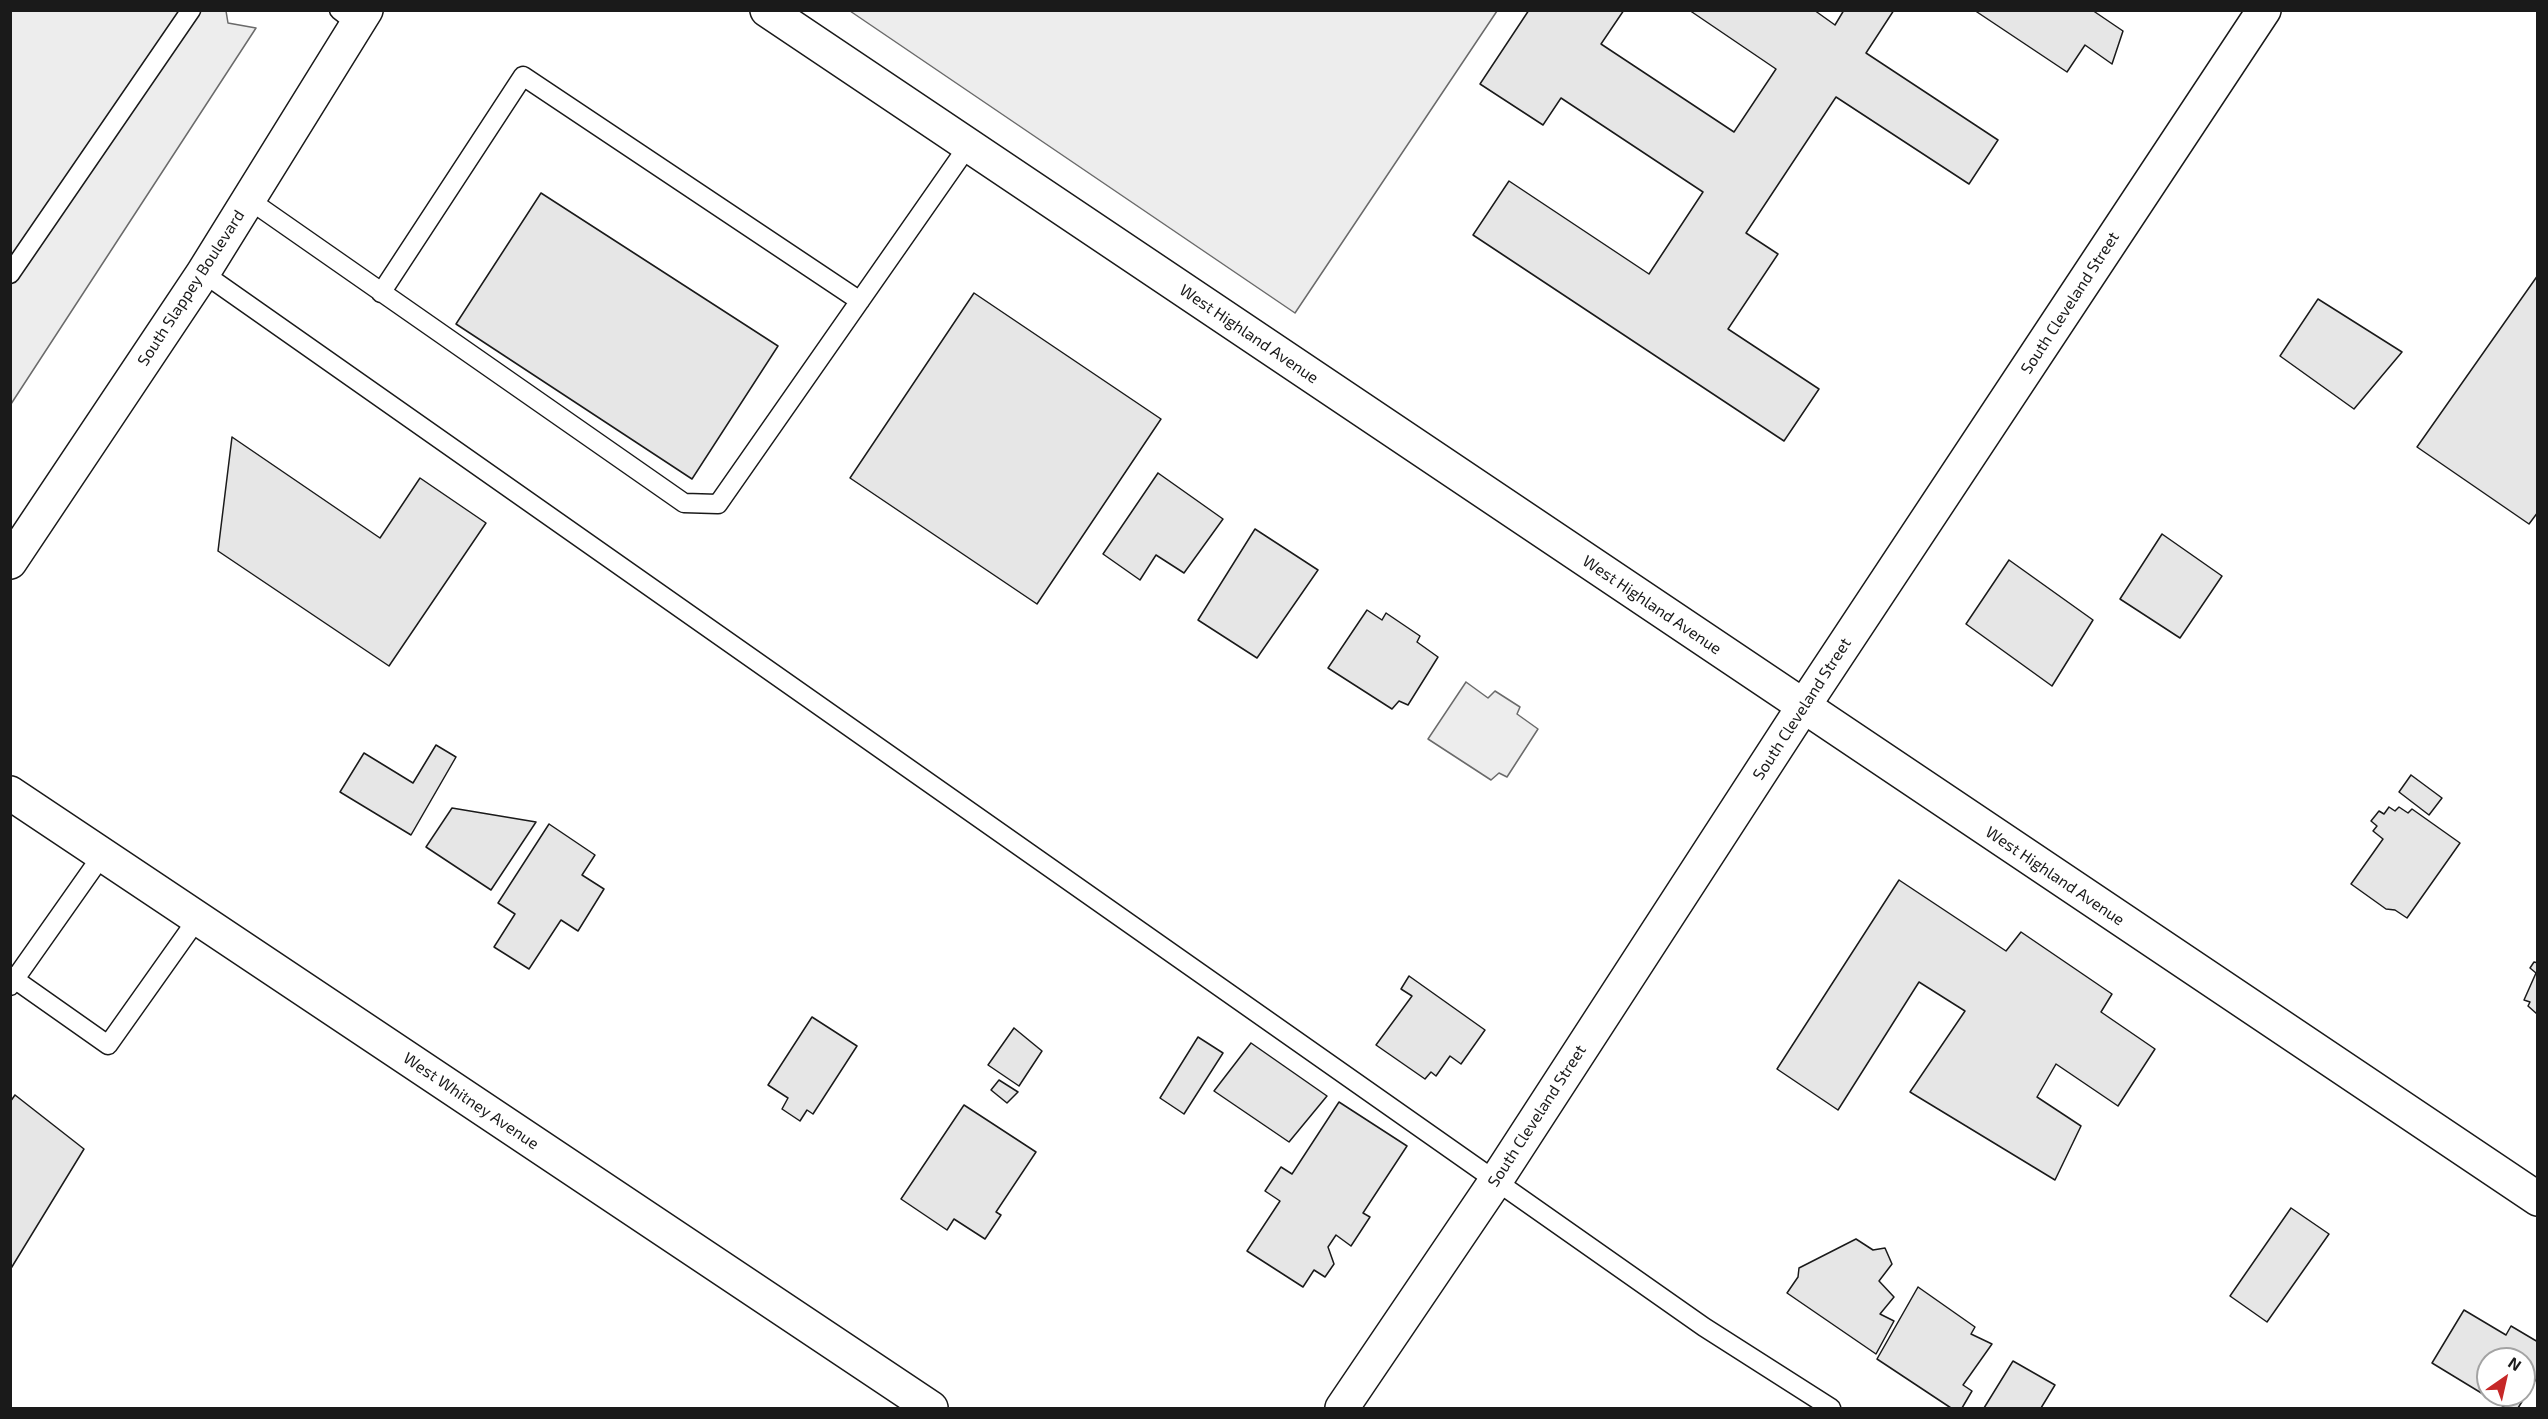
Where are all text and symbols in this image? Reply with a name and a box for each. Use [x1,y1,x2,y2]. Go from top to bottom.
street label: South Slappey Boulevard [133,207,249,369]
street label: South Cleveland Street [2017,228,2123,378]
street label: West Highland Avenue [1176,280,1322,388]
street label: West Highland Avenue [1579,551,1725,659]
street label: South Cleveland Street [1749,634,1855,784]
street label: West Highland Avenue [1982,822,2128,930]
street label: South Cleveland Street [1484,1041,1590,1191]
street label: West Whitney Avenue [400,1049,542,1153]
north arrow [2476,1347,2536,1407]
text: N [2505,1352,2525,1374]

